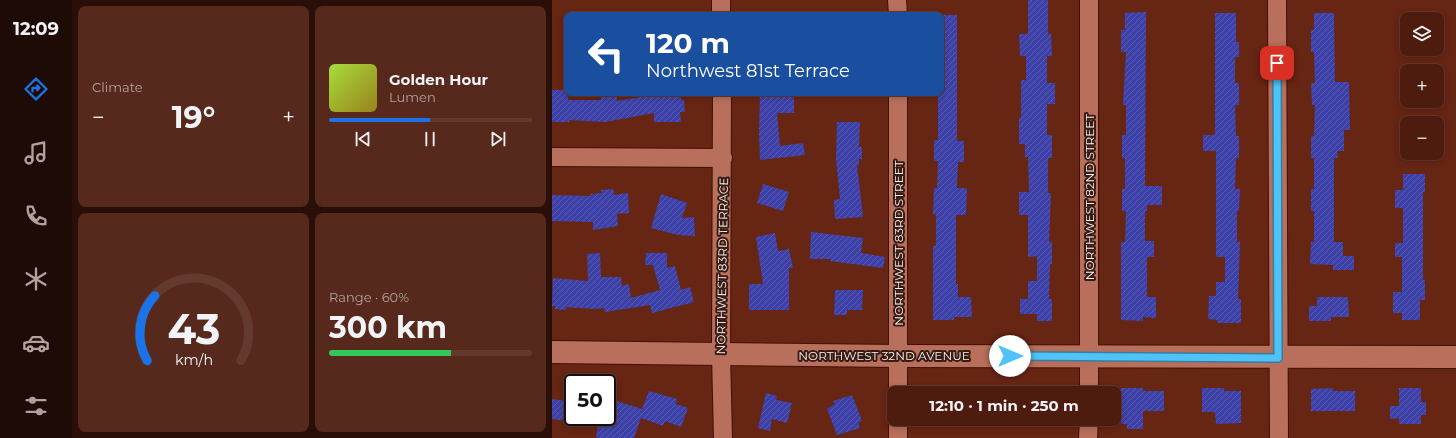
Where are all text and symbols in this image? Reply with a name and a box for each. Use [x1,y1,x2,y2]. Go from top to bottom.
map controls [1400,12,1444,160]
button: layers [1400,12,1444,56]
text: 12:09 [13,18,59,40]
text: 120 m [646,26,730,60]
icon: left [580,28,632,80]
pin [1260,46,1294,80]
icon: arrive [1266,52,1288,74]
text: Northwest 81st Terrace [646,60,850,82]
button: + [1400,64,1444,108]
text: Golden Hour [389,70,488,89]
icon: directions [22,75,50,103]
text: Climate [92,79,143,95]
text: Lumen [389,89,436,105]
text: 19° [172,99,215,136]
text: − [92,104,105,131]
text: + [282,104,295,131]
street label: NORTHWEST 82ND STREET [1082,114,1097,280]
button: − [1400,116,1444,160]
icon: previous [352,128,374,150]
icon: pause [419,128,441,150]
icon: next [487,128,509,150]
icon: music [22,139,50,167]
street label: NORTHWEST 83RD STREET [891,160,906,326]
street label: NORTHWEST 83RD TERRACE [713,177,731,355]
icon: phone [22,202,50,230]
icon: climate [22,265,50,293]
text: Range · 60% [329,289,409,305]
text: 43 [167,303,220,353]
text: 300 km [329,309,447,346]
icon: car [22,329,50,357]
position arrow [989,335,1031,377]
street label: NORTHWEST 32ND AVENUE [798,348,970,363]
text: km/h [174,350,213,368]
speed limit sign: 50 [564,374,616,426]
icon: filters [22,392,50,420]
text: 12:10 · 1 min · 250 m [929,396,1079,415]

